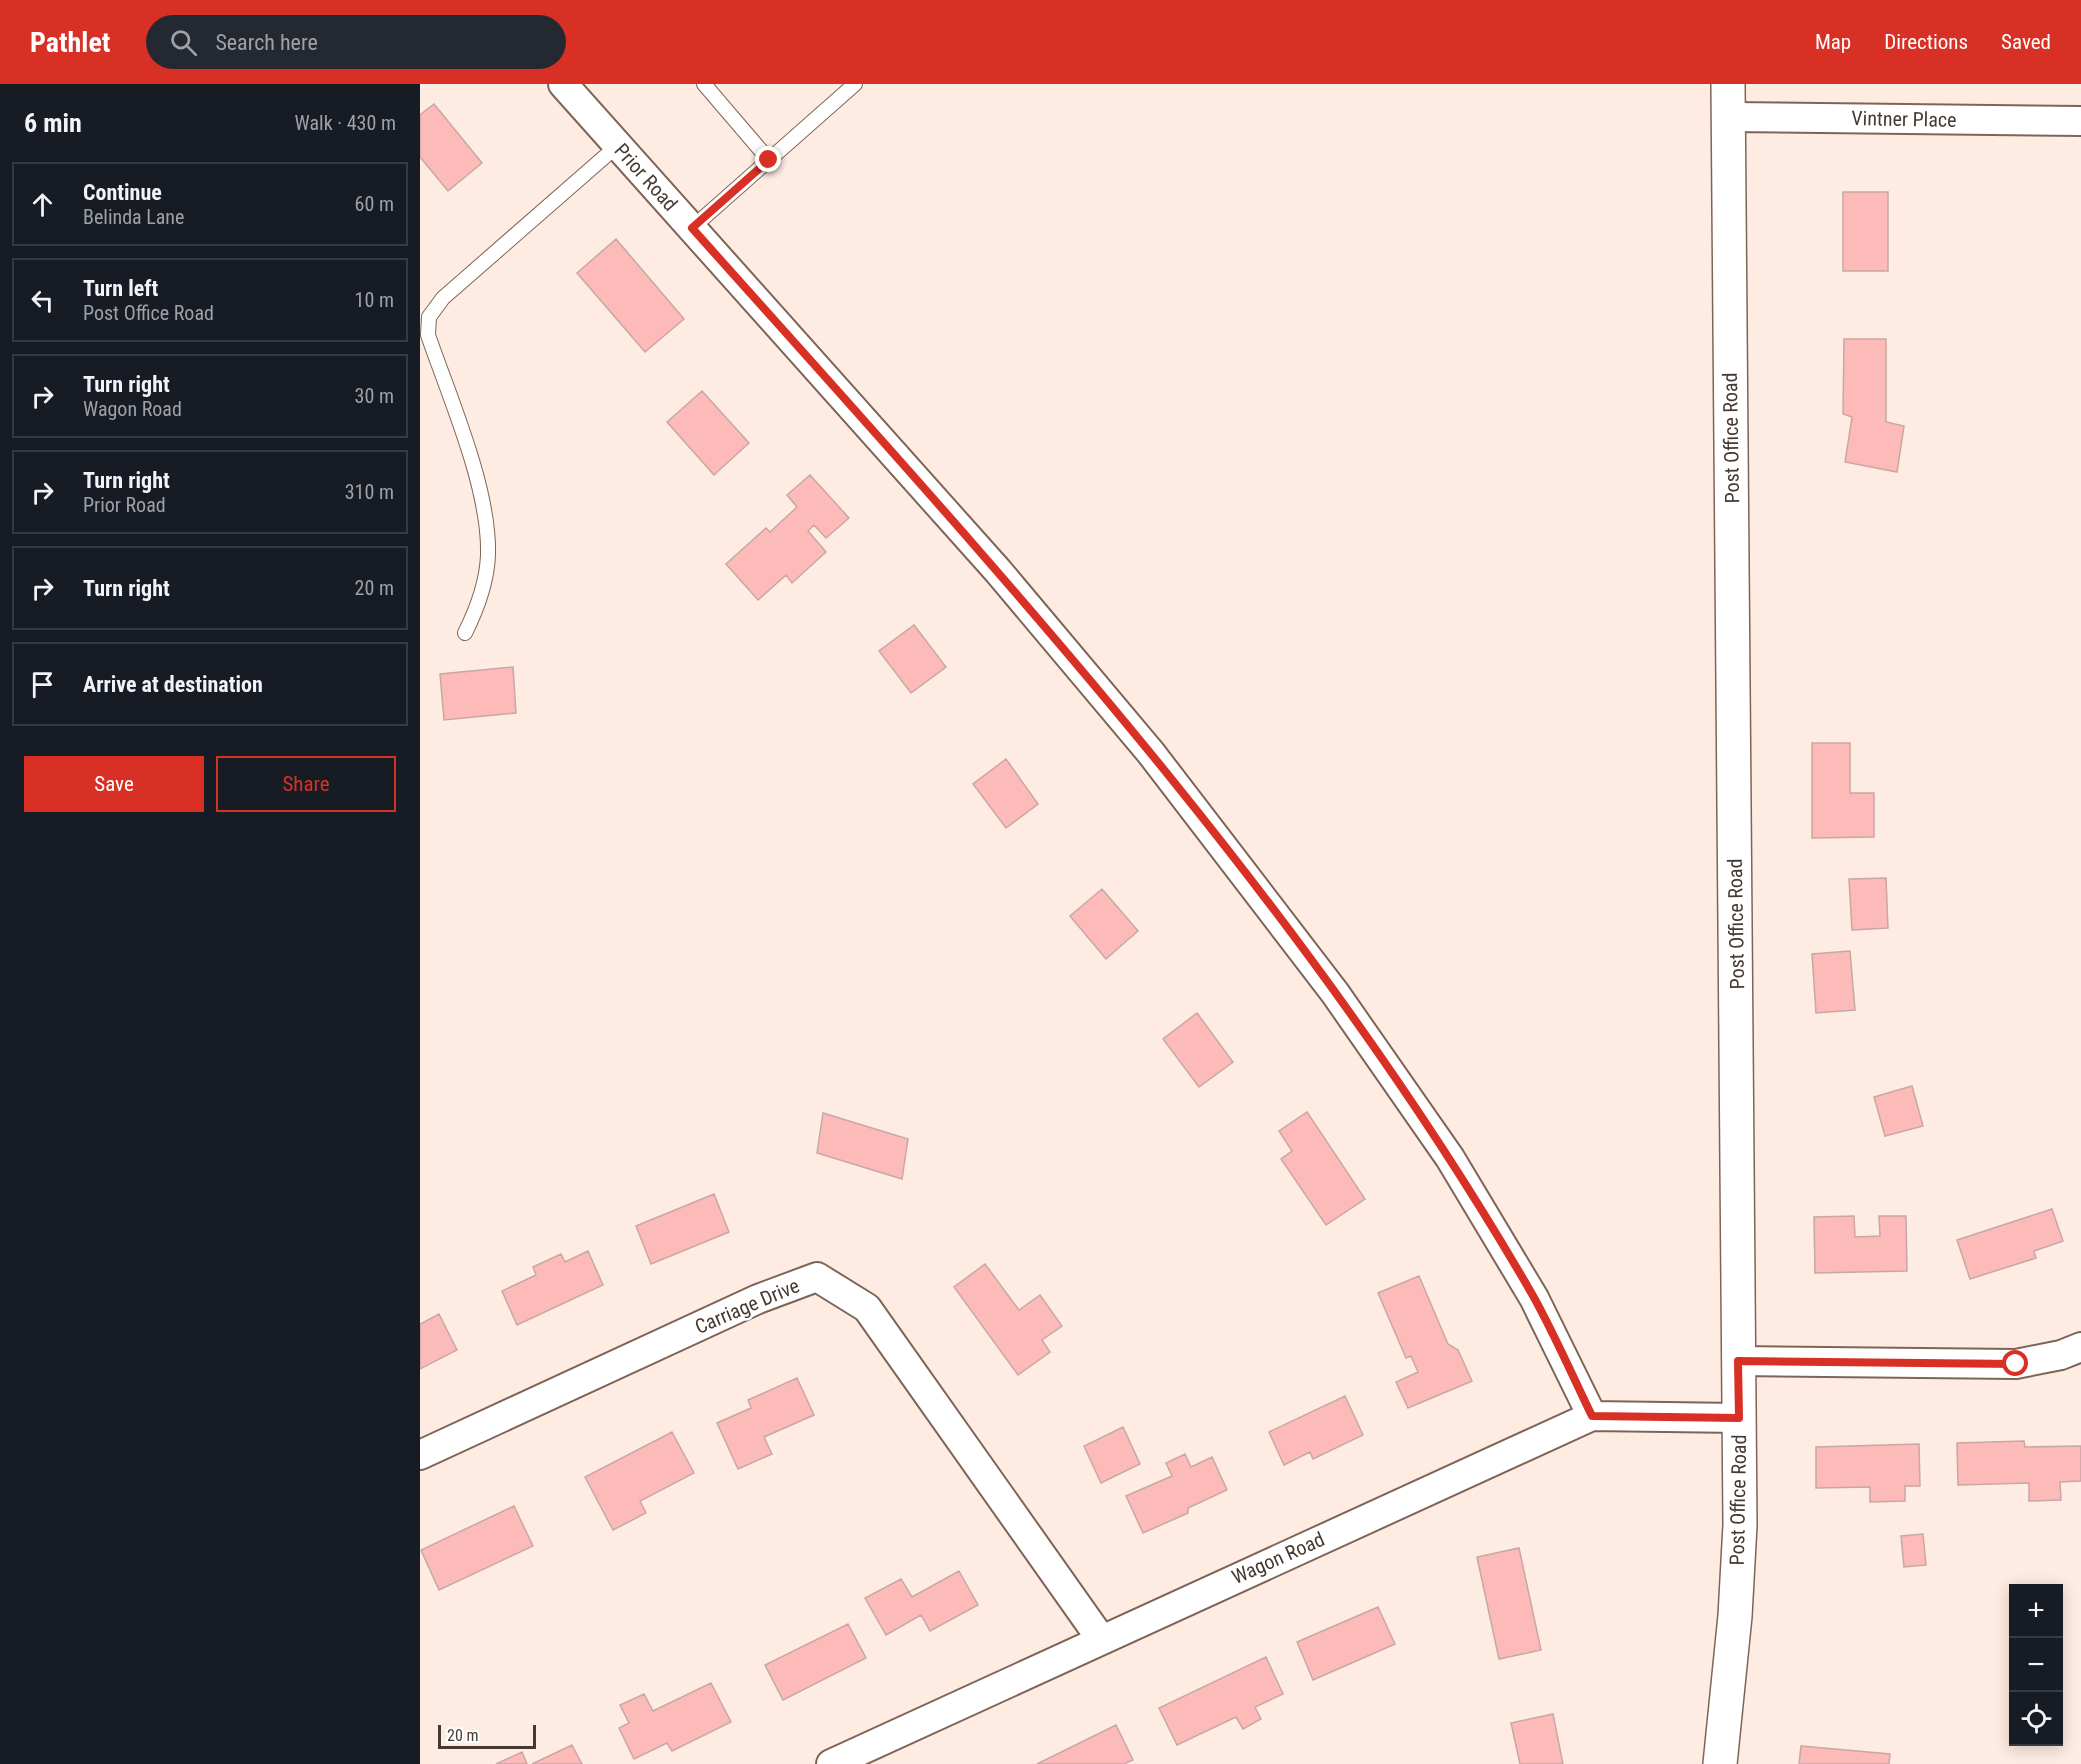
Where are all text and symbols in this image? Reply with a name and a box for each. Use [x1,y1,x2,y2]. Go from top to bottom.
search box [146,15,566,69]
text: Pathlet [30,26,110,59]
icon: search [167,26,200,59]
text: Search here [215,30,318,55]
text: Map [1815,30,1851,54]
text: Directions [1884,30,1968,54]
text: Saved [2001,30,2051,54]
street label: Vintner Place [1851,106,1957,132]
text: 6 min [24,108,82,138]
text: Walk · 430 m [295,111,396,135]
street label: Prior Road [609,138,683,216]
route end [755,146,781,172]
text: Continue [83,180,162,205]
icon: ahead [26,188,59,221]
text: 60 m [355,192,394,216]
text: Belinda Lane [83,205,184,229]
text: Turn left [83,276,158,301]
icon: left [26,284,59,317]
text: 10 m [355,288,394,312]
text: Post Office Road [83,301,214,325]
text: Turn right [83,372,170,397]
street label: Post Office Road [1718,372,1744,504]
icon: right [26,380,59,413]
text: 30 m [355,384,394,408]
text: Wagon Road [83,397,182,421]
text: Turn right [83,468,170,493]
icon: right [26,476,59,509]
text: 310 m [345,480,394,504]
text: Prior Road [83,493,166,517]
icon: right [26,572,59,605]
text: Turn right [83,576,170,601]
text: 20 m [355,576,394,600]
icon: arrive [26,668,59,701]
text: Arrive at destination [83,672,263,697]
button: Save [24,756,204,812]
button: Share [216,756,396,812]
street label: Post Office Road [1723,858,1749,990]
street label: Carriage Drive [691,1273,803,1339]
route start [2002,1350,2028,1376]
street label: Post Office Road [1725,1434,1751,1566]
street label: Wagon Road [1228,1527,1328,1589]
map controls [2009,1584,2063,1746]
button: + [2009,1584,2063,1638]
button: − [2009,1638,2063,1692]
button: locate [2009,1692,2063,1746]
scale bar [438,1722,536,1750]
text: 20 m [447,1726,479,1745]

